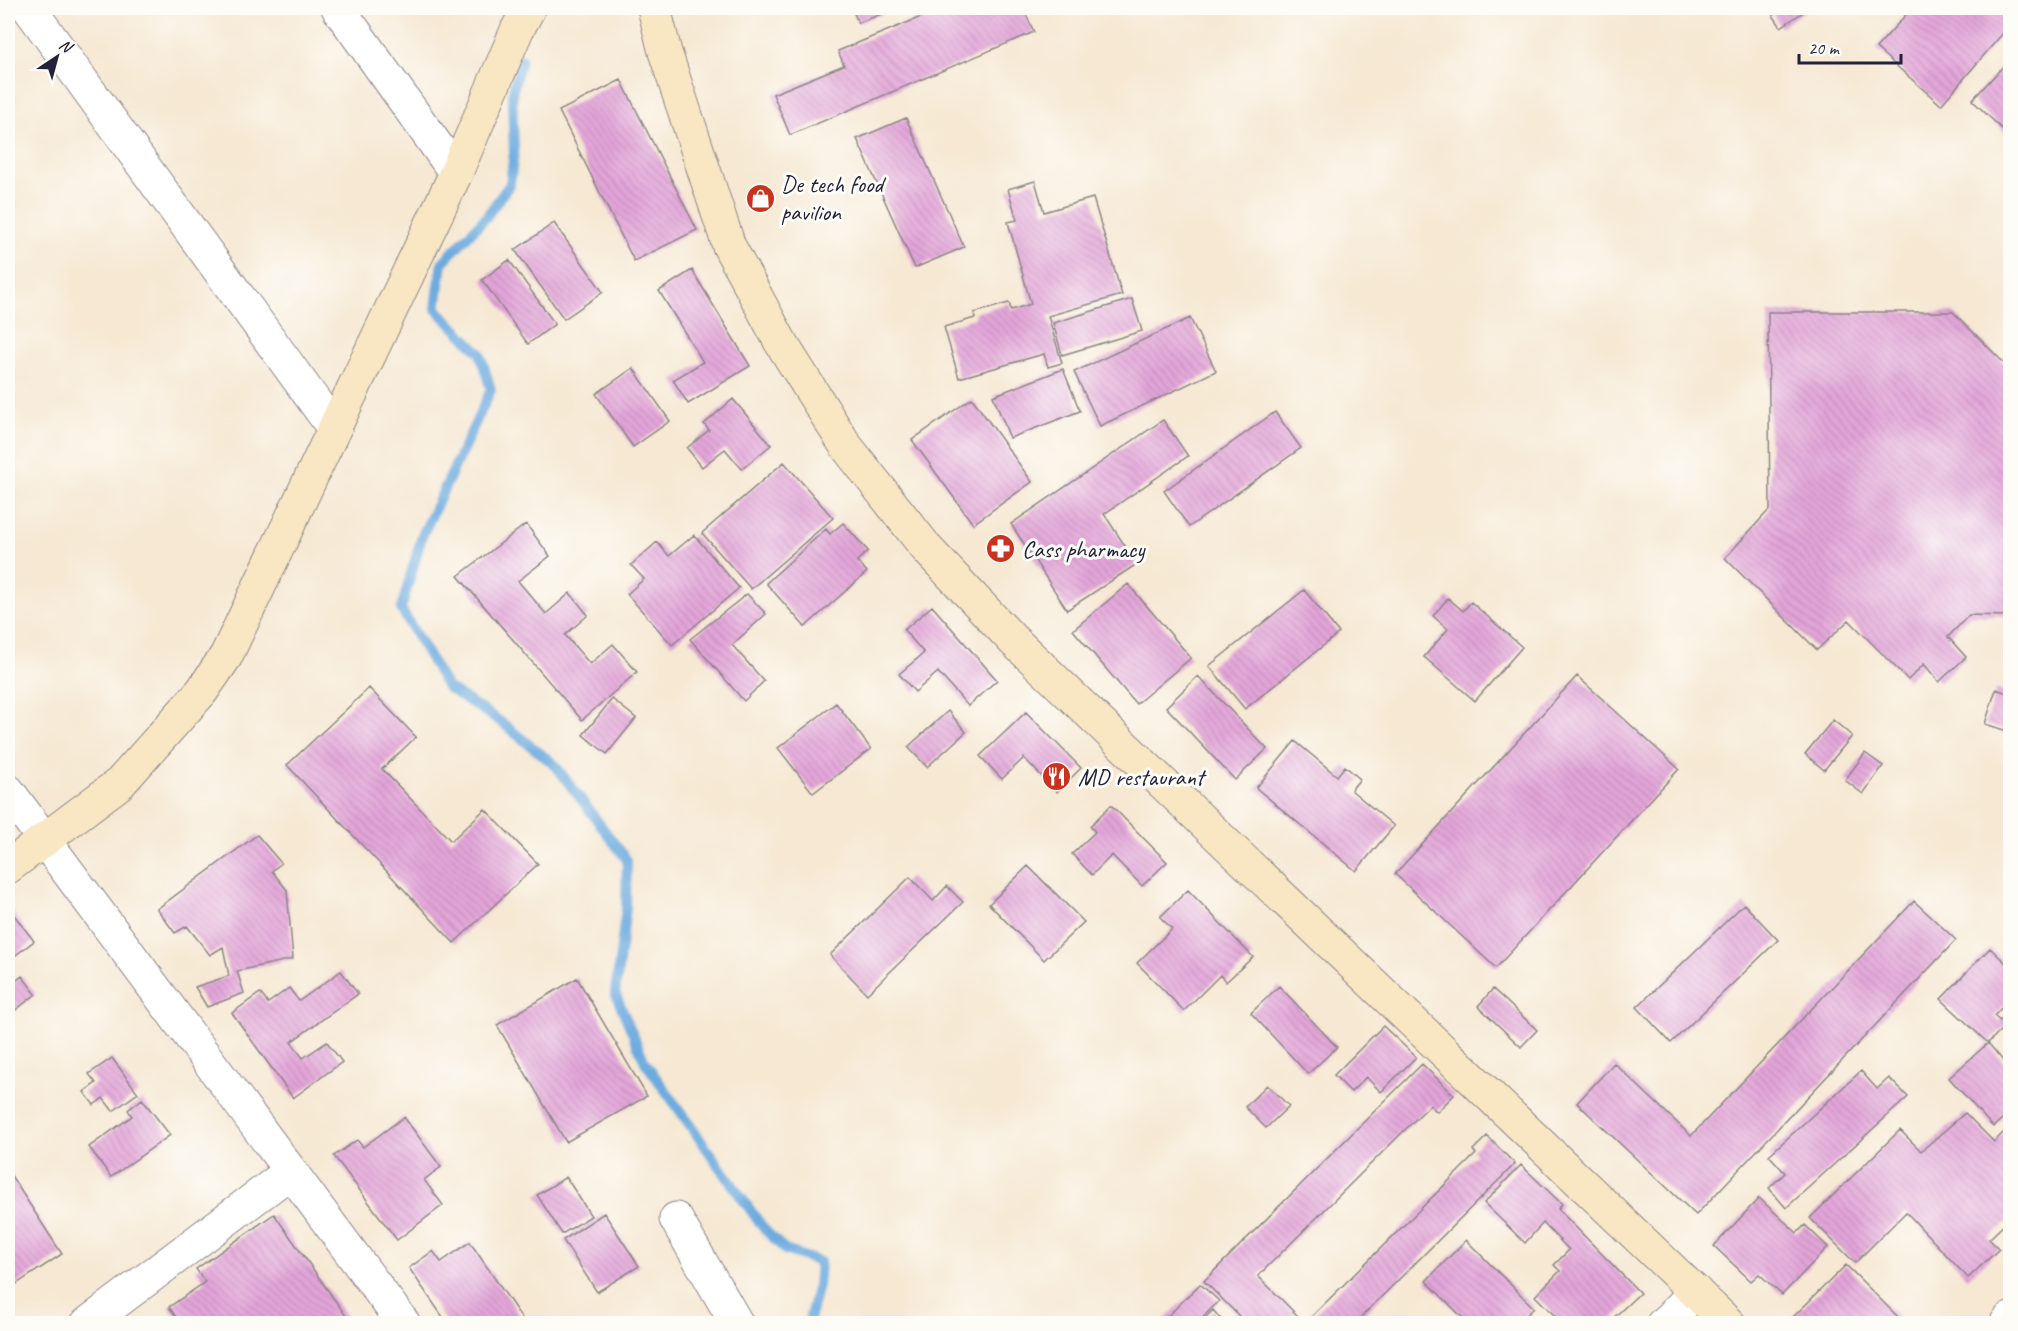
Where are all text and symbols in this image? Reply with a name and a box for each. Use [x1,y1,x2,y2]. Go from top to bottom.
north arrow [27,27,87,87]
scale bar [1799,27,1901,65]
text: N [55,35,78,58]
text: 20 m [1808,37,1841,59]
place label: De tech food pavilion [781,169,887,227]
shop icon: De tech food pavilion [744,182,776,214]
pharmacy icon: Cass pharmacy [985,533,1017,565]
place label: Cass pharmacy [1022,534,1146,564]
restaurant icon: MD restaurant [1041,761,1073,793]
place label: MD restaurant [1078,762,1207,792]

